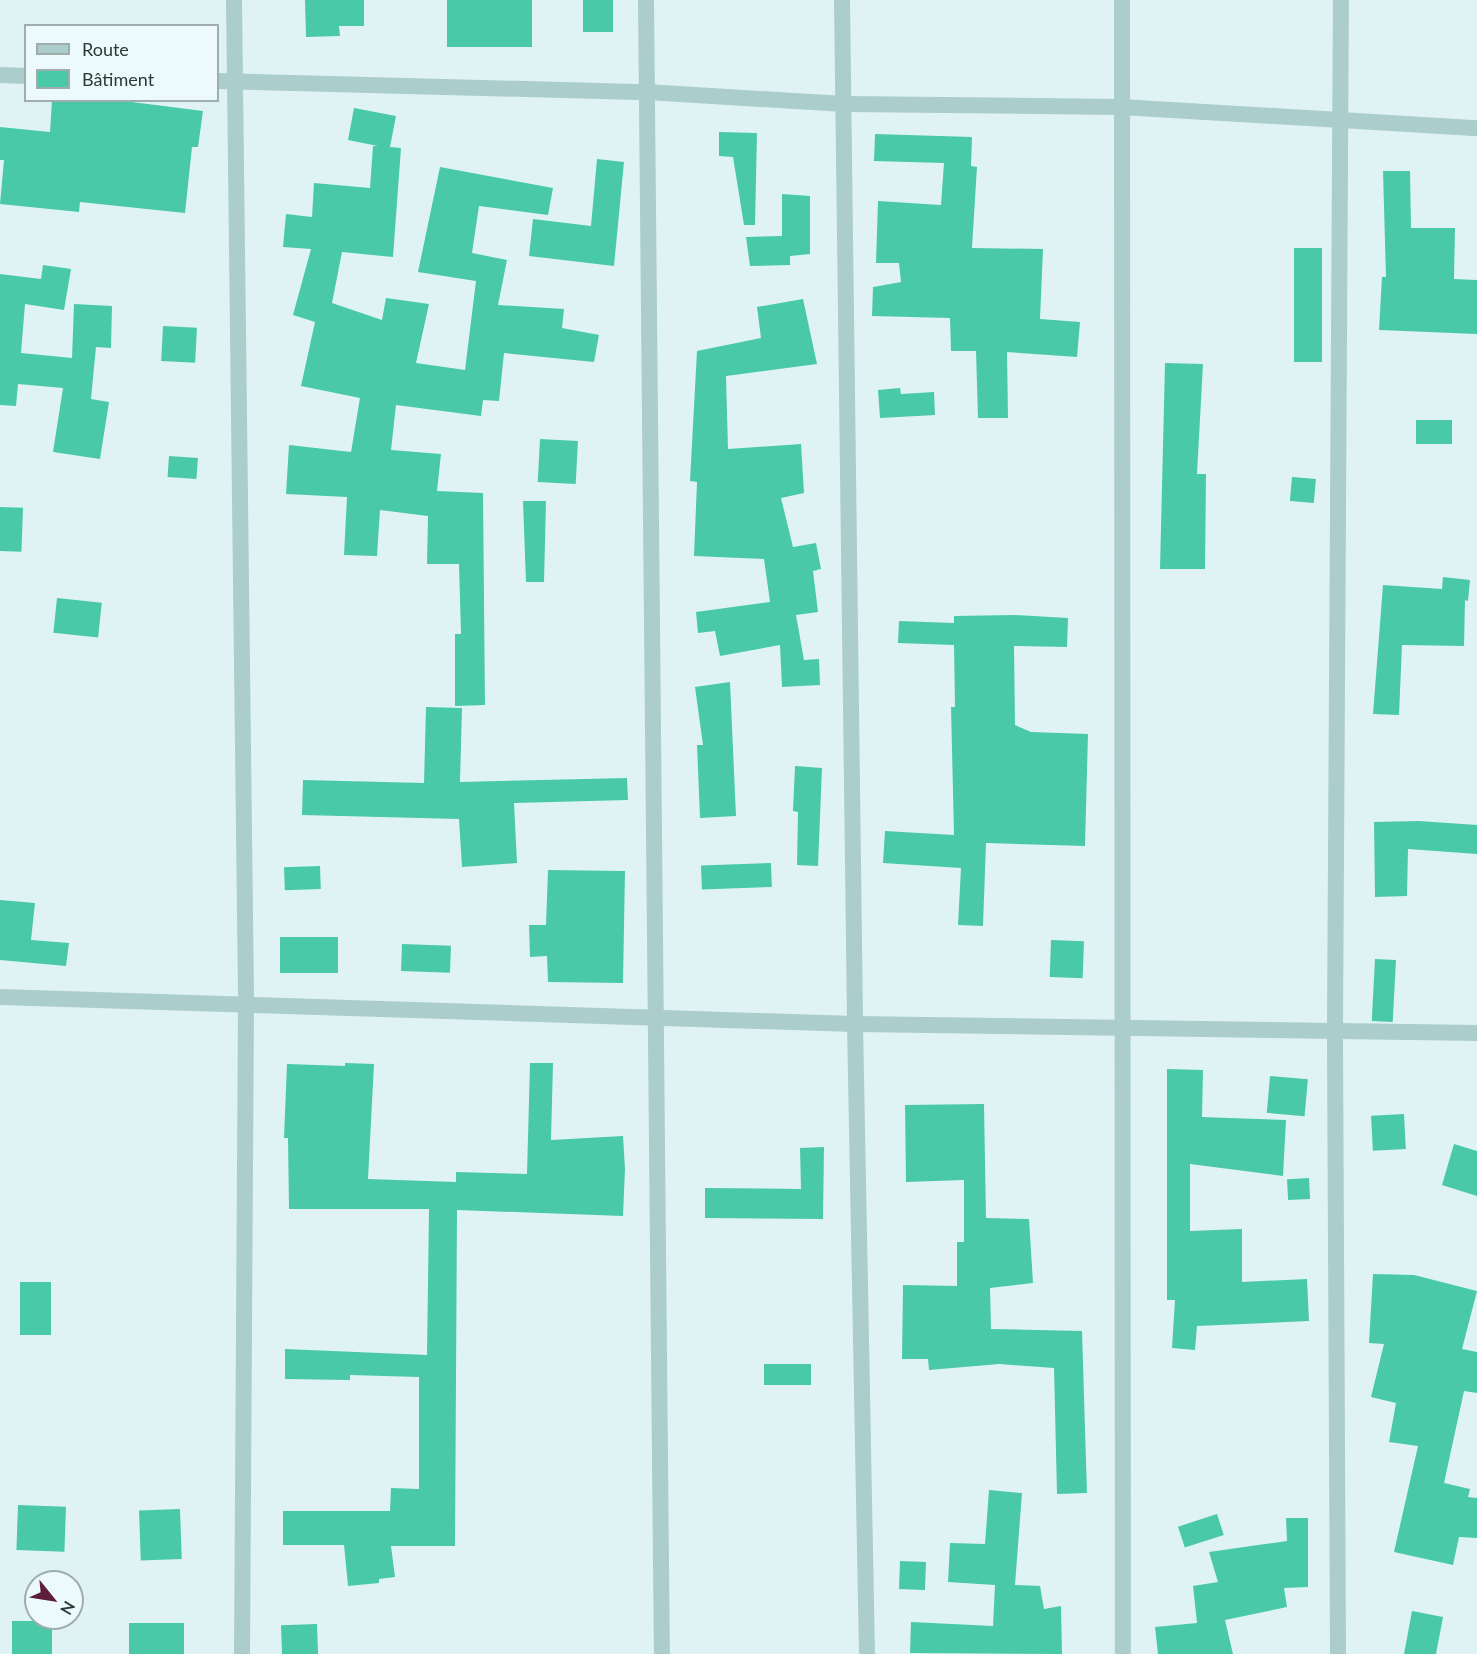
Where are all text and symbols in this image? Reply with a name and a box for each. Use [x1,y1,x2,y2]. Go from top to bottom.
legend [24,24,219,102]
text: Route [82,38,129,60]
text: Bâtiment [82,68,154,90]
north arrow [24,1570,84,1630]
text: N [57,1598,80,1618]

